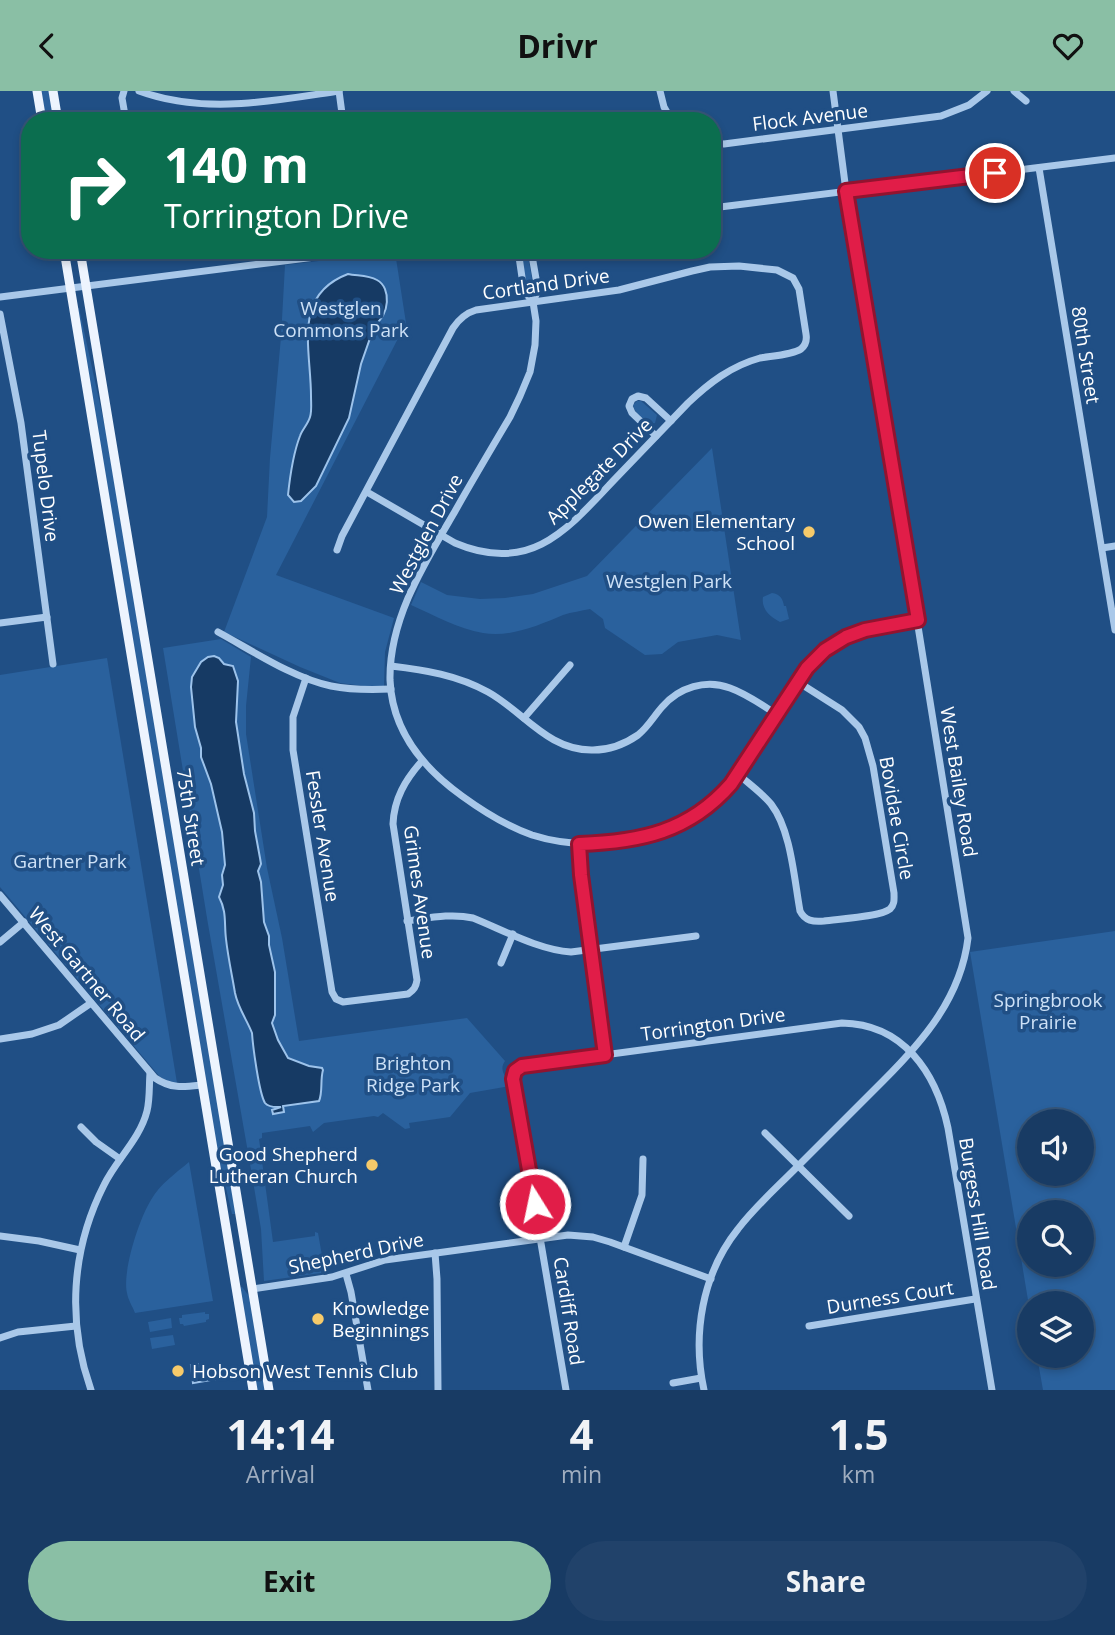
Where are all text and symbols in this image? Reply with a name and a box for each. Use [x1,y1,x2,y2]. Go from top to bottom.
text: Drivr [517,24,598,67]
icon: back [28,27,66,65]
icon: heart [1049,27,1087,65]
street label: Flock Avenue [751,97,869,137]
text: 140 m [164,131,309,197]
icon: right [49,140,140,231]
pin [965,143,1025,203]
icon: arrive [976,154,1014,192]
text: Torrington Drive [164,194,409,237]
street label: Cortland Drive [481,262,611,306]
park label: Westglen Commons Park [273,295,409,343]
street label: 80th Street [1065,304,1107,406]
street label: Applegate Drive [540,412,658,530]
street label: Tupelo Drive [26,429,66,543]
street label: Westglen Drive [383,469,469,599]
place label: Owen Elementary School [638,508,795,556]
marker: Owen Elementary School [801,524,817,540]
park label: Westglen Park [606,568,732,594]
street label: West Bailey Road [934,705,984,859]
street label: Bovidae Circle [873,754,921,882]
street label: 75th Street [170,766,212,868]
street label: Fessler Avenue [300,768,346,904]
street label: Grimes Avenue [398,823,442,961]
park label: Gartner Park [13,848,127,874]
street label: West Gartner Road [23,901,151,1047]
park label: Springbrook Prairie [994,987,1102,1035]
street label: Torrington Drive [639,1001,787,1047]
park label: Brighton Ridge Park [366,1050,460,1098]
map controls [1017,1109,1094,1368]
button: sound [1017,1109,1094,1186]
street label: Burgess Hill Road [953,1136,1003,1292]
place label: Good Shepherd Lutheran Church [209,1141,358,1189]
marker: Good Shepherd Lutheran Church [364,1157,380,1173]
position arrow [498,1167,572,1241]
button: search [1017,1200,1094,1277]
street label: Shepherd Drive [286,1226,426,1280]
street label: Cardiff Road [548,1255,590,1367]
street label: Durness Court [825,1274,956,1320]
button: layers [1017,1291,1094,1368]
place label: Knowledge Beginnings [332,1295,430,1343]
marker: Knowledge Beginnings [310,1311,326,1327]
place label: Hobson West Tennis Club [192,1358,418,1384]
marker: Hobson West Tennis Club [170,1363,186,1379]
text: 14:14 [226,1405,334,1462]
text: 4 [569,1405,594,1462]
text: 1.5 [829,1405,889,1462]
text: Arrival [246,1458,315,1490]
text: min [561,1458,602,1490]
text: km [842,1458,875,1490]
button: Exit [28,1541,551,1621]
button: Share [565,1541,1087,1621]

